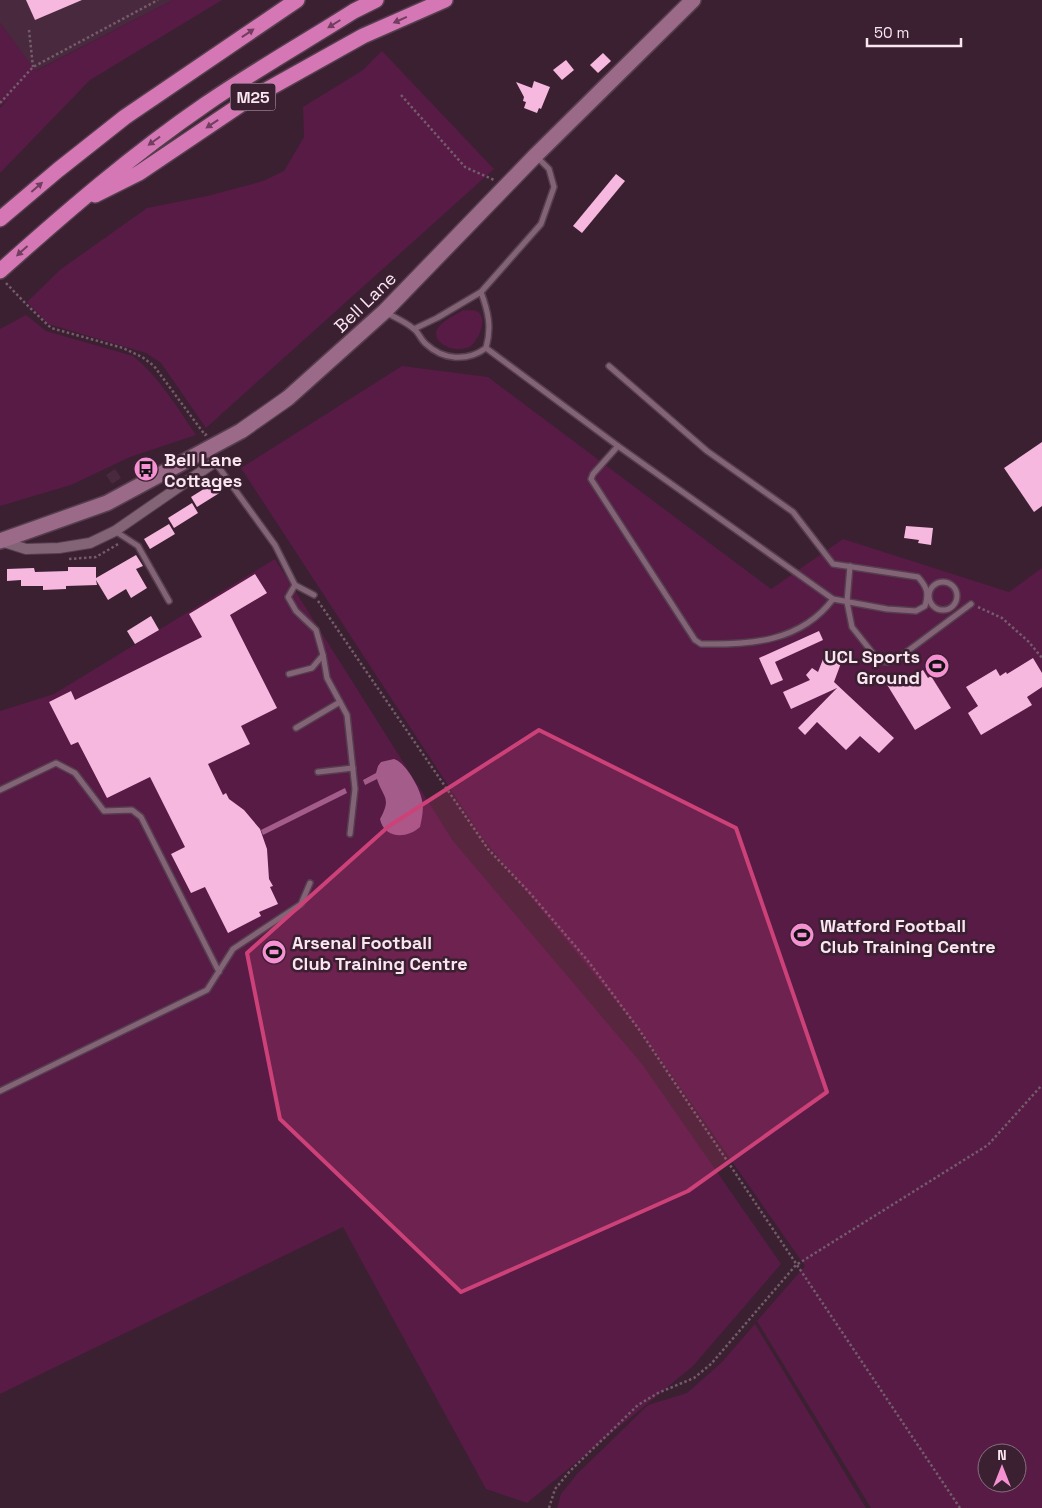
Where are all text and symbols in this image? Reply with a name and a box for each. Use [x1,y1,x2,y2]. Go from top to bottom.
scale bar [867,15,961,47]
one-way arrow [393,16,407,24]
one-way arrow [327,19,341,29]
text: 50 m [874,23,909,42]
one-way arrow [241,28,255,38]
road number: M25 [230,84,276,110]
one-way arrow [205,119,219,129]
one-way arrow [148,136,161,147]
one-way arrow [30,182,43,193]
one-way arrow [16,245,28,257]
street label: Bell Lane [329,267,401,337]
place label: Bell Lane Cottages [164,448,242,492]
bus stop icon: Bell Lane Cottages [133,456,159,482]
place label: UCL Sports Ground [824,645,920,689]
sports icon: UCL Sports Ground [924,653,950,679]
place label: Watford Football Club Training Centre [820,914,996,958]
sports icon: Watford Football Club Training Centre [789,922,815,948]
place label: Arsenal Football Club Training Centre [292,931,468,975]
sports icon: Arsenal Football Club Training Centre [261,939,287,965]
north arrow [977,1443,1027,1493]
text: N [997,1446,1007,1464]

